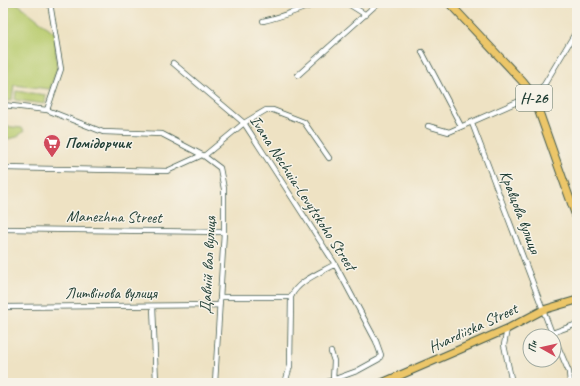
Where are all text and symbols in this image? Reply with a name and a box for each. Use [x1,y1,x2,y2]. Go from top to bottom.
road number: Н-26 [516,85,552,111]
street label: Ivana Nechuia-Levytskoho Street [245,112,362,277]
supermarket icon: Помідорчик [42,133,62,158]
place label: Помідорчик [65,133,133,153]
street label: Кравцова вулиця [495,168,546,258]
street label: Manezhna Street [66,206,164,228]
street label: Давній вал вулиця [195,214,221,314]
street label: Литвінова вулиця [65,283,158,303]
street label: Hvardiiska Street [425,298,522,357]
north arrow [522,328,562,368]
text: Пн [524,339,540,353]

